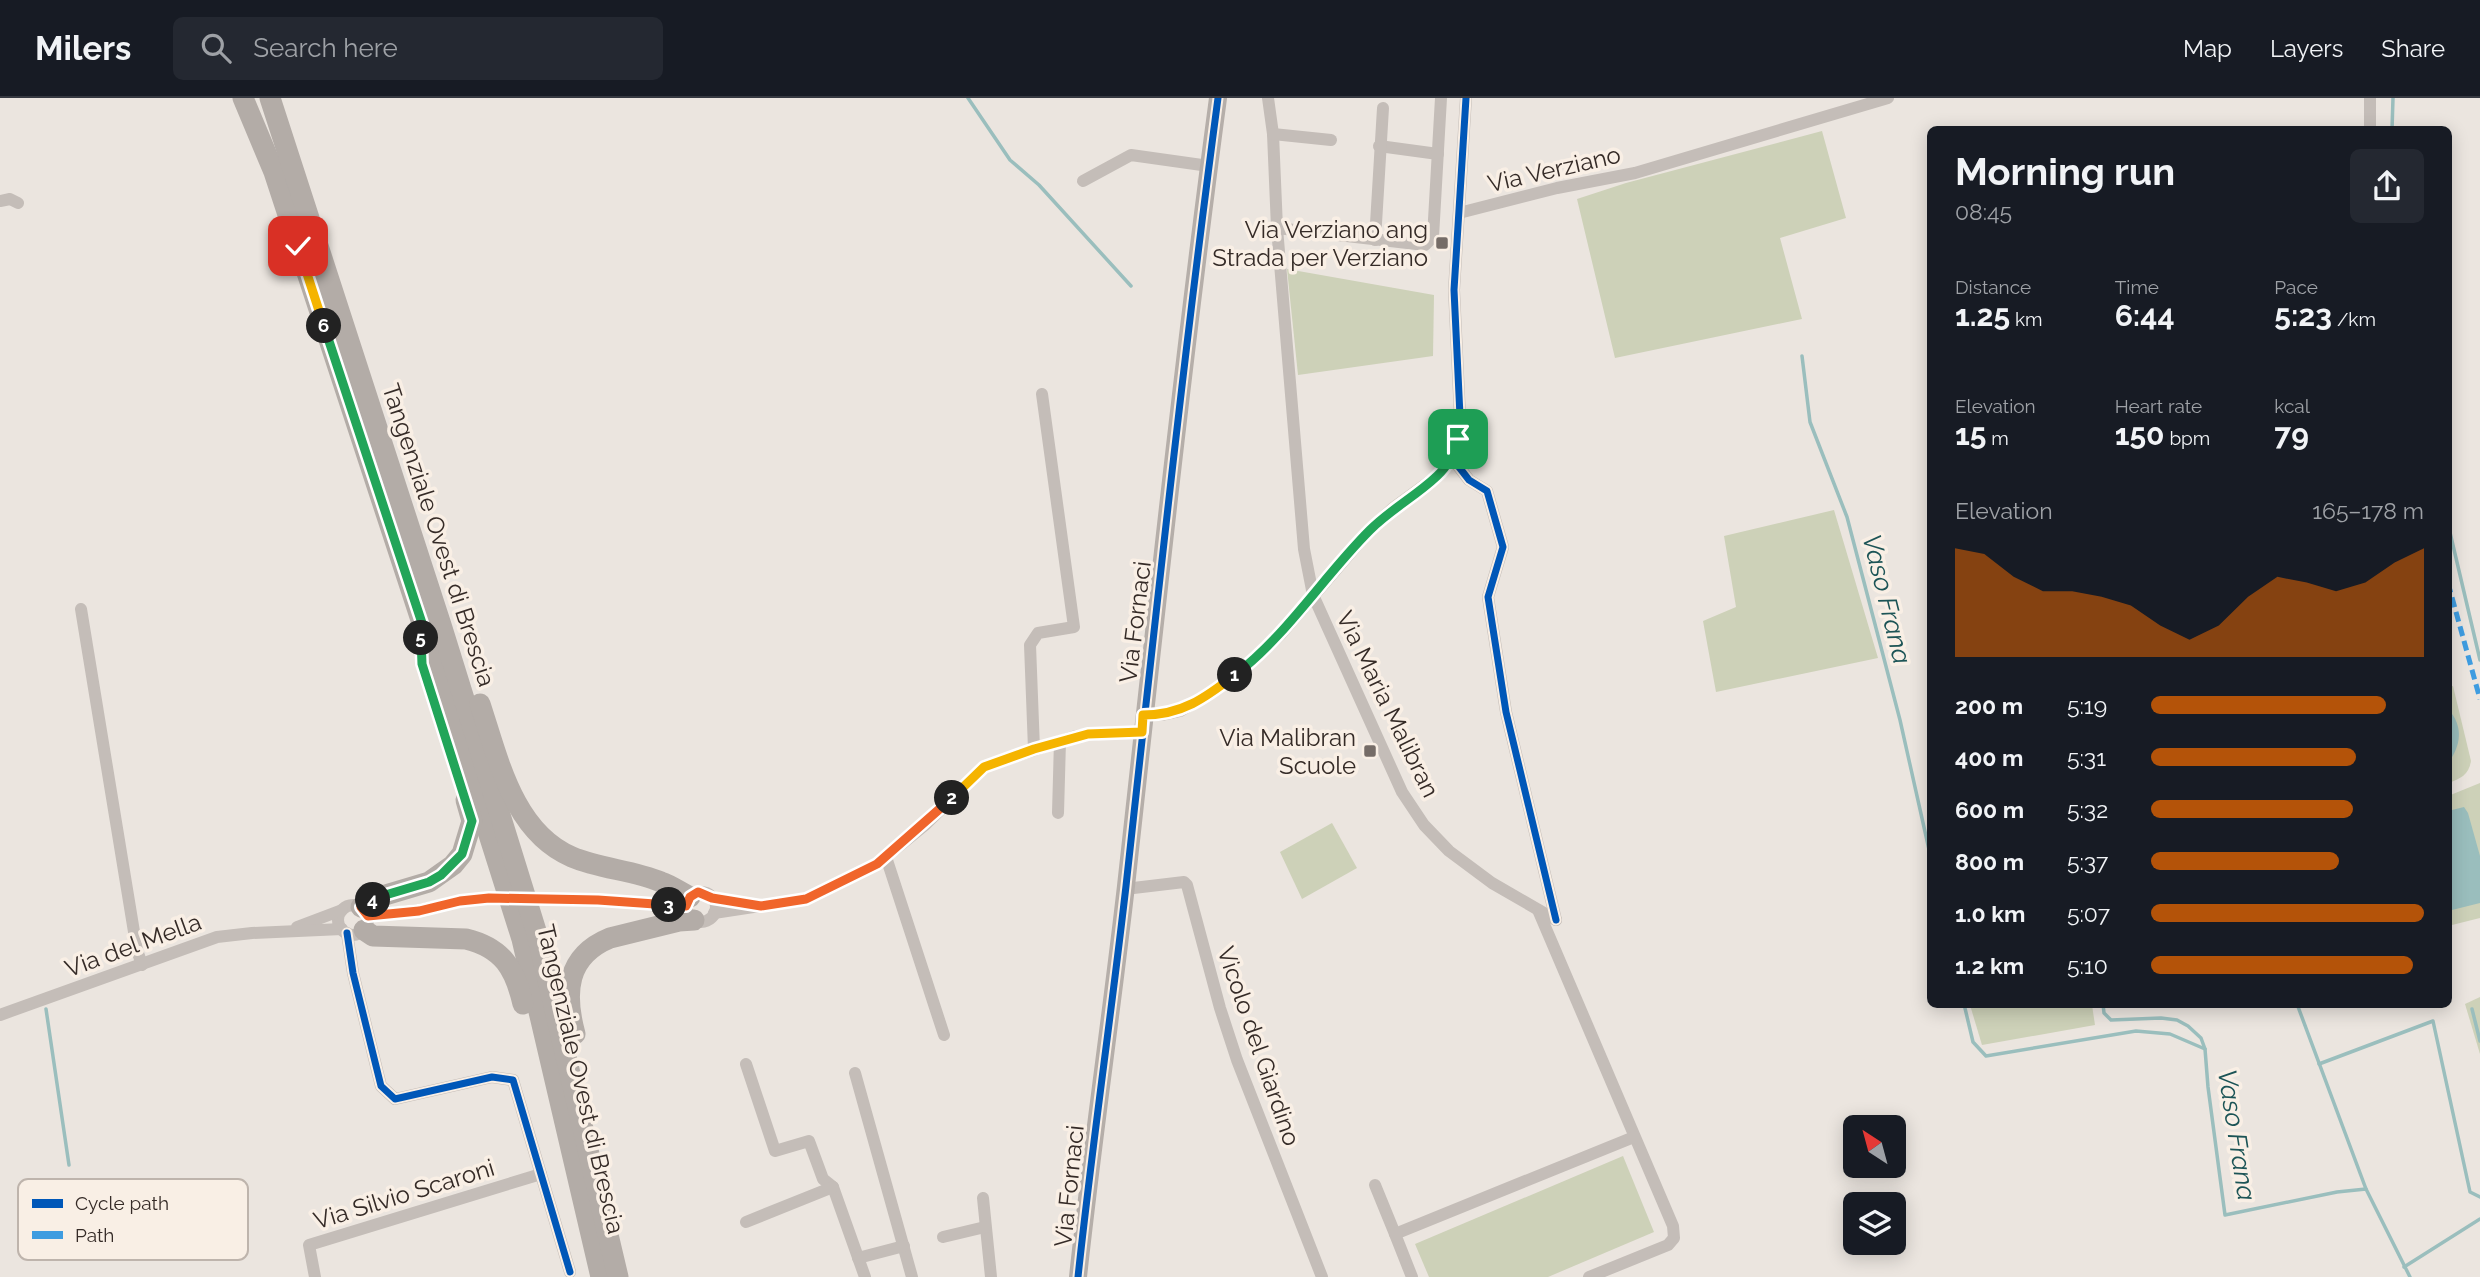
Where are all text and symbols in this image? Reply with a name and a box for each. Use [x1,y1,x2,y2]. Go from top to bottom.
search box [173,17,663,80]
text: Milers [35,29,131,68]
icon: search [197,29,235,67]
text: Search here [253,33,398,63]
text: Map [2183,34,2232,63]
text: Layers [2270,34,2343,63]
text: Share [2381,34,2445,63]
street label: Via Verziano [1485,140,1623,198]
text: Morning run [1955,149,2175,194]
button: share [2350,149,2424,223]
text: 08:45 [1955,198,2012,225]
place label: Via Verziano ang Strada per Verziano [1212,215,1428,272]
pin [268,216,328,276]
icon: check [279,227,317,265]
marker: Via Verziano ang Strada per Verziano [1434,235,1450,251]
text: Distance [1955,276,2031,298]
text: Time [2115,276,2159,298]
text: Pace [2274,276,2318,298]
text: 1.25 [1955,298,2010,333]
text: 6:44 [2115,298,2175,333]
text: 5:23 [2274,298,2332,333]
pin: 6 [306,308,342,344]
text: km [2010,308,2043,330]
text: /km [2332,308,2376,330]
text: 6 [318,314,329,336]
street label: Tangenziale Ovest di Brescia [376,380,502,690]
text: Elevation [1955,395,2036,417]
text: Heart rate [2115,395,2202,417]
text: kcal [2274,395,2310,417]
pin [1428,409,1488,469]
text: 15 [1955,417,1986,452]
text: 150 [2115,417,2165,452]
text: 79 [2274,417,2309,452]
icon: arrive [1439,420,1477,458]
text: m [1986,427,2009,449]
text: bpm [2165,427,2210,449]
text: Elevation [1955,497,2053,524]
text: 165–178 m [2312,497,2424,524]
water label: Vaso Frana [1856,531,1918,667]
street label: Via Fornaci [1113,560,1157,684]
street label: Via Maria Malibran [1330,606,1446,802]
pin: 5 [404,620,438,656]
text: 5 [415,626,426,648]
pin: 1 [1218,658,1252,692]
text: 1 [1230,663,1239,685]
text: 200 m [1955,692,2023,719]
text: 5:19 [2067,692,2107,719]
place label: Via Malibran Scuole [1219,723,1356,780]
marker: Via Malibran Scuole [1362,743,1378,759]
text: 400 m [1955,744,2023,771]
text: 5:31 [2067,744,2106,771]
pin: 2 [934,780,970,816]
text: 2 [946,786,957,808]
text: 600 m [1955,796,2024,823]
text: 5:32 [2067,796,2108,823]
text: 800 m [1955,848,2024,875]
text: 5:37 [2067,848,2108,875]
pin: 4 [356,882,390,918]
text: 4 [367,888,378,910]
pin: 3 [652,888,686,922]
text: 3 [663,893,674,915]
text: 1.0 km [1955,900,2025,927]
text: 5:07 [2067,900,2110,927]
street label: Via del Mella [61,907,205,983]
street label: Tangenziale Ovest di Brescia [531,921,631,1237]
street label: Vicolo del Giardino [1211,943,1307,1149]
text: 1.2 km [1955,952,2024,979]
text: 5:10 [2067,952,2108,979]
water label: Vaso Frana [2212,1067,2262,1203]
north arrow [1843,1115,1906,1178]
map controls [1843,1115,1906,1255]
street label: Via Fornaci [1048,1124,1090,1248]
street label: Via Silvio Scaroni [310,1153,498,1235]
legend [18,1179,248,1260]
text: Cycle path [75,1192,169,1214]
button: layers [1843,1192,1906,1255]
text: Path [75,1224,114,1246]

